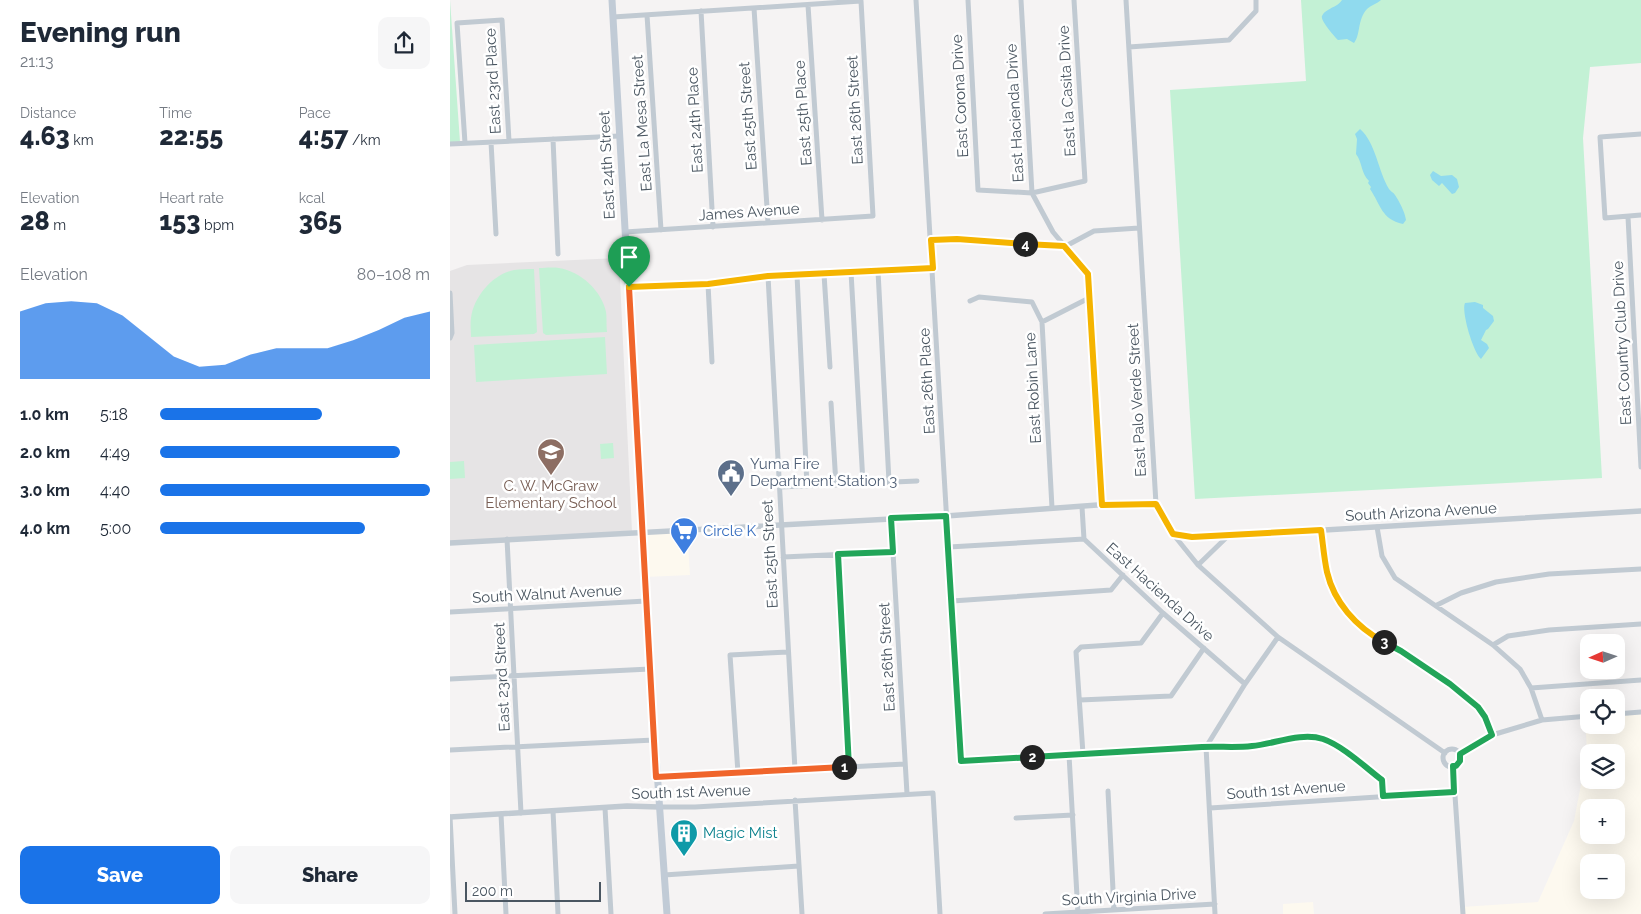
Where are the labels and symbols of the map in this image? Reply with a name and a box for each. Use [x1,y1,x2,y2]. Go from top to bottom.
street label: East la Casita Drive [1055,25,1079,157]
street label: East 23rd Place [481,27,505,134]
street label: East Corona Drive [948,34,972,158]
street label: East Hacienda Drive [1002,43,1028,183]
street label: East La Mesa Street [628,54,656,192]
street label: East 26th Street [843,55,867,165]
street label: East 25th Place [790,60,816,166]
street label: East 25th Street [735,61,761,171]
street label: East 24th Place [683,67,707,173]
street label: East 24th Street [595,110,619,220]
street label: James Avenue [698,199,800,225]
pin: 4 [1012,232,1038,256]
pin [608,236,650,287]
street label: East Country Club Drive [1609,260,1635,425]
street label: East Palo Verde Street [1124,323,1150,477]
street label: East 26th Place [915,327,939,435]
street label: East Robin Lane [1021,332,1045,444]
school or university icon: C. W. McGraw Elementary School [536,437,566,476]
place label: Yuma Fire Department Station 3 [750,455,897,490]
public building icon: Yuma Fire Department Station 3 [716,458,746,497]
place label: C. W. McGraw Elementary School [485,477,618,512]
street label: East 25th Street [758,499,782,609]
street label: South Arizona Avenue [1345,499,1497,525]
supermarket icon: Circle K [669,516,699,555]
place label: Circle K [703,522,757,540]
street label: East Hacienda Drive [1102,539,1218,645]
street label: South Walnut Avenue [472,581,622,607]
street label: East 26th Street [875,602,899,712]
street label: East 23rd Street [490,622,514,732]
pin: 3 [1372,630,1396,654]
north arrow [1580,634,1625,679]
pin: 2 [1020,744,1044,770]
pin: 1 [832,754,856,780]
street label: South 1st Avenue [1226,777,1346,803]
street label: South 1st Avenue [631,781,751,803]
building icon: Magic Mist [669,818,699,857]
place label: Magic Mist [703,824,778,842]
scale bar [465,879,601,902]
street label: South Virginia Drive [1061,884,1197,910]

